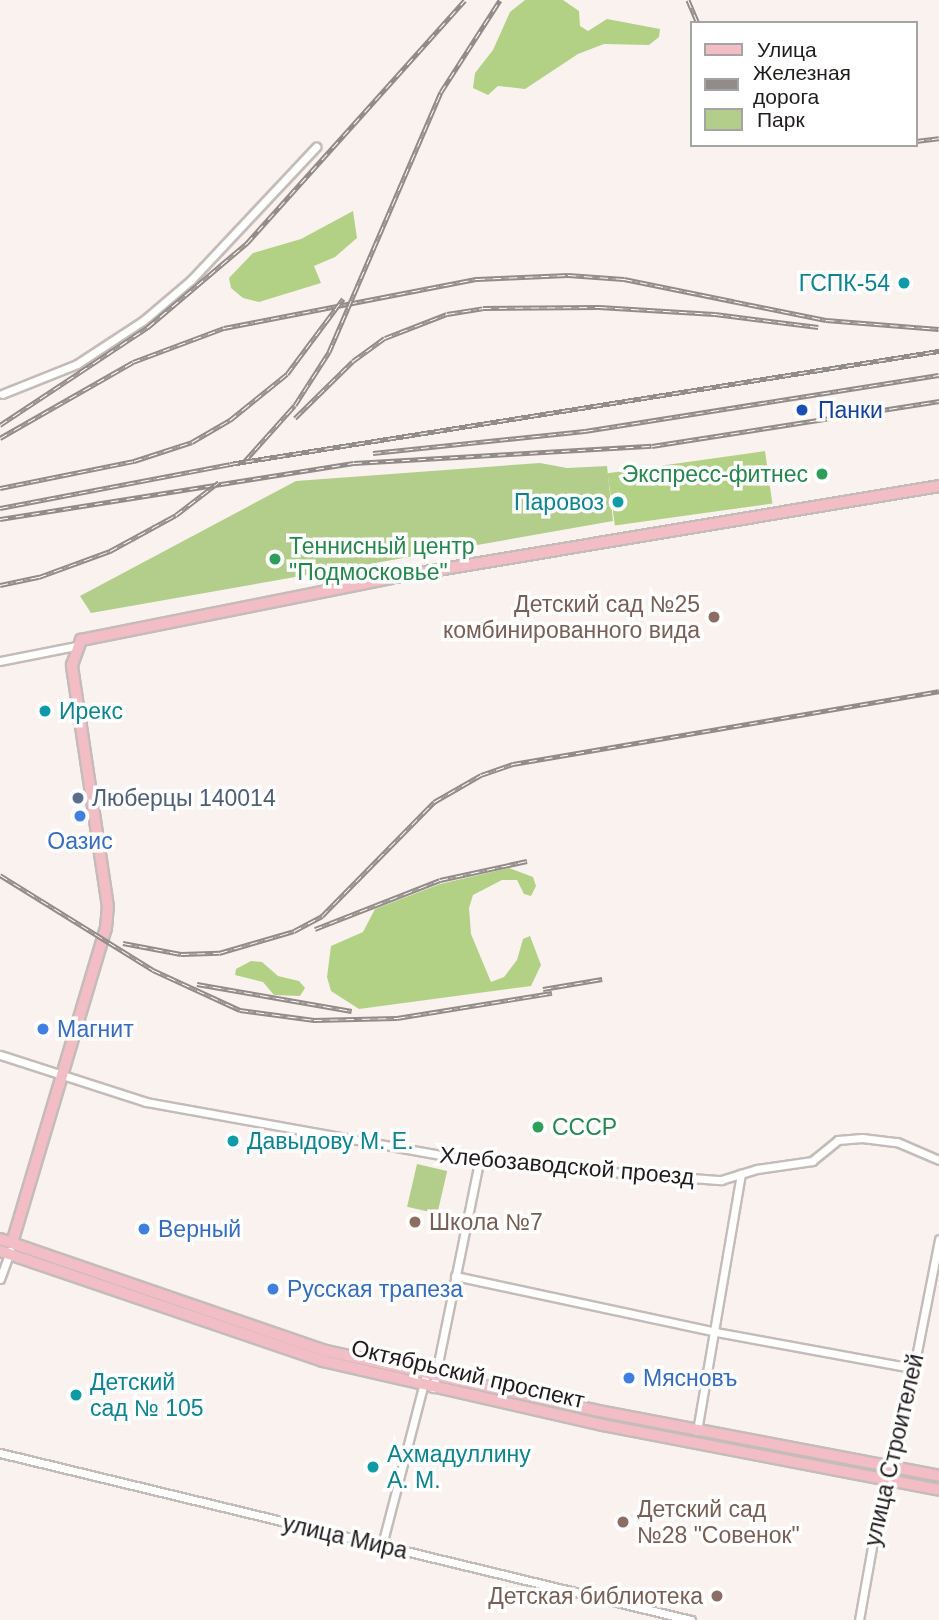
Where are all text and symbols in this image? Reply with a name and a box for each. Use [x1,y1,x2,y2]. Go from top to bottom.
legend [690,21,918,147]
text: Улица [757,38,817,61]
text: Железная дорога [753,61,851,108]
text: Парк [757,108,805,131]
place label: ГСПК-54 [799,269,890,297]
marker: ГСПК-54 [896,275,912,291]
place label: Панки [818,396,883,424]
marker: Панки [792,400,812,420]
place label: Экспресс-фитнес [622,460,808,488]
marker: Экспресс-фитнес [814,466,830,482]
place label: Паровоз [514,488,604,516]
marker: Паровоз [610,494,626,510]
place label: Теннисный центр "Подмосковье" [289,532,475,586]
marker: Теннисный центр "Подмосковье" [267,551,283,567]
place label: Детский сад №25 комбинированного вида [443,590,700,644]
marker: Детский сад №25 комбинированного вида [706,609,722,625]
place label: Ирекс [59,697,123,725]
marker: Ирекс [37,703,53,719]
place label: Люберцы 140014 [92,784,276,812]
marker: Люберцы 140014 [70,790,86,806]
marker: Оазис [72,808,88,824]
place label: Оазис [47,827,113,855]
place label: Магнит [57,1015,134,1043]
marker: Магнит [35,1021,51,1037]
place label: СССР [552,1113,617,1141]
marker: СССР [530,1119,546,1135]
place label: Давыдову М. Е. [247,1127,414,1155]
marker: Давыдову М. Е. [225,1133,241,1149]
street label: Хлебозаводской проезд [438,1141,696,1191]
place label: Школа №7 [429,1208,543,1236]
marker: Школа №7 [407,1214,423,1230]
place label: Верный [158,1215,241,1243]
marker: Верный [136,1221,152,1237]
place label: Русская трапеза [287,1275,463,1303]
marker: Русская трапеза [265,1281,281,1297]
street label: Октябрьский проспект [349,1334,587,1414]
street label: улица Строителей [858,1351,930,1549]
place label: Мясновъ [643,1364,737,1392]
place label: Детский сад № 105 [90,1368,204,1422]
marker: Мясновъ [621,1370,637,1386]
marker: Детский сад № 105 [68,1387,84,1403]
place label: Ахмадуллину А. М. [387,1440,531,1494]
marker: Ахмадуллину А. М. [365,1459,381,1475]
place label: Детский сад №28 "Совенок" [637,1495,800,1549]
street label: улица Мира [280,1509,410,1565]
marker: Детский сад №28 "Совенок" [615,1514,631,1530]
place label: Детская библиотека [488,1582,703,1610]
marker: Детская библиотека [709,1588,725,1604]

